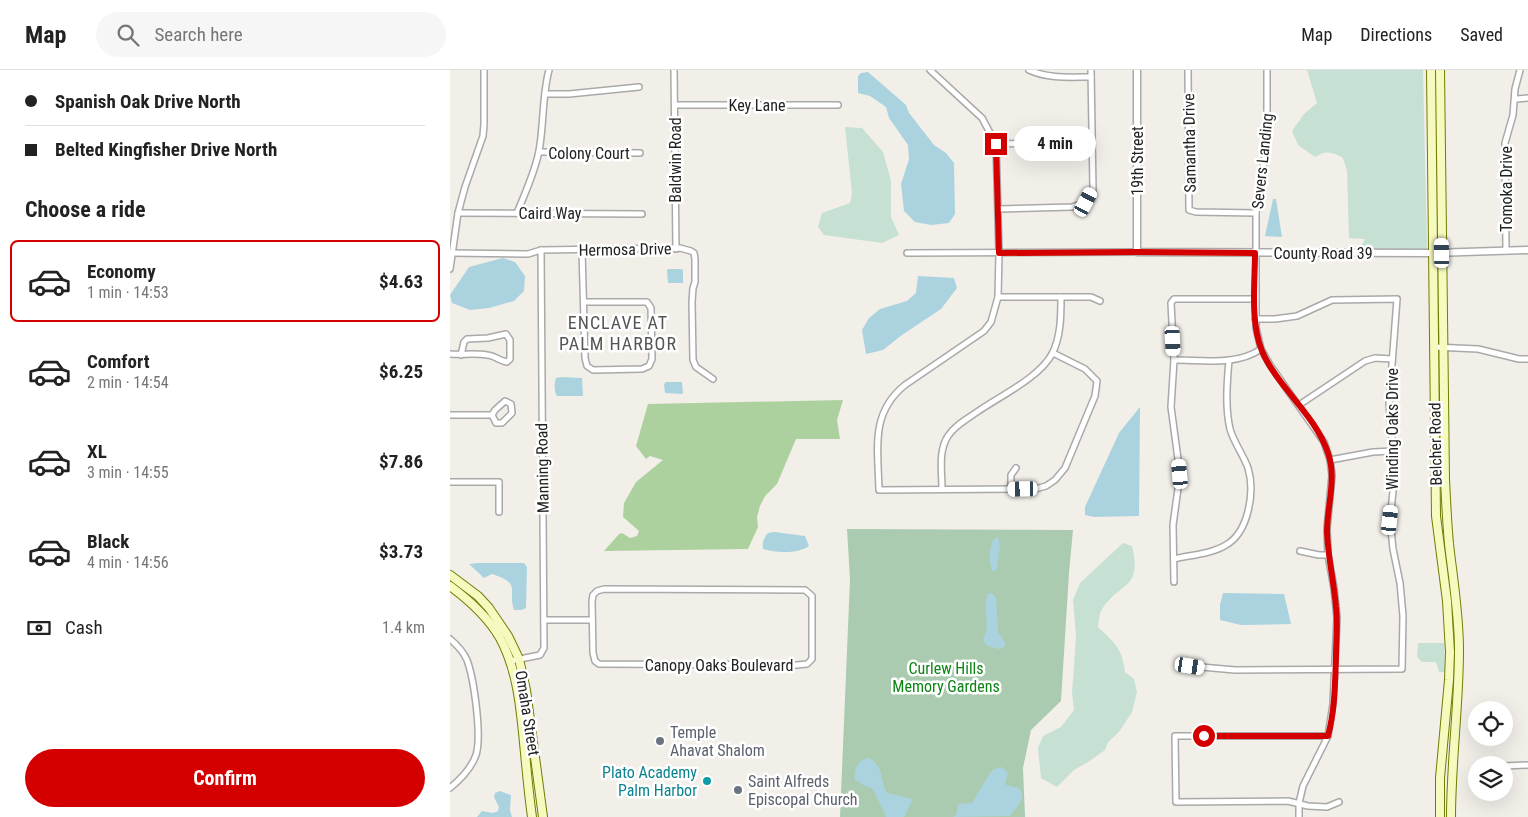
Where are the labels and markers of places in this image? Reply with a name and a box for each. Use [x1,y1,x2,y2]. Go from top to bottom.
place label: Temple Ahavat Shalom [670,723,765,760]
marker: Temple Ahavat Shalom [654,735,666,747]
place label: Plato Academy Palm Harbor [602,763,697,800]
place label: Saint Alfreds Episcopal Church [748,772,858,809]
marker: Plato Academy Palm Harbor [701,775,713,787]
marker: Saint Alfreds Episcopal Church [732,784,744,796]

